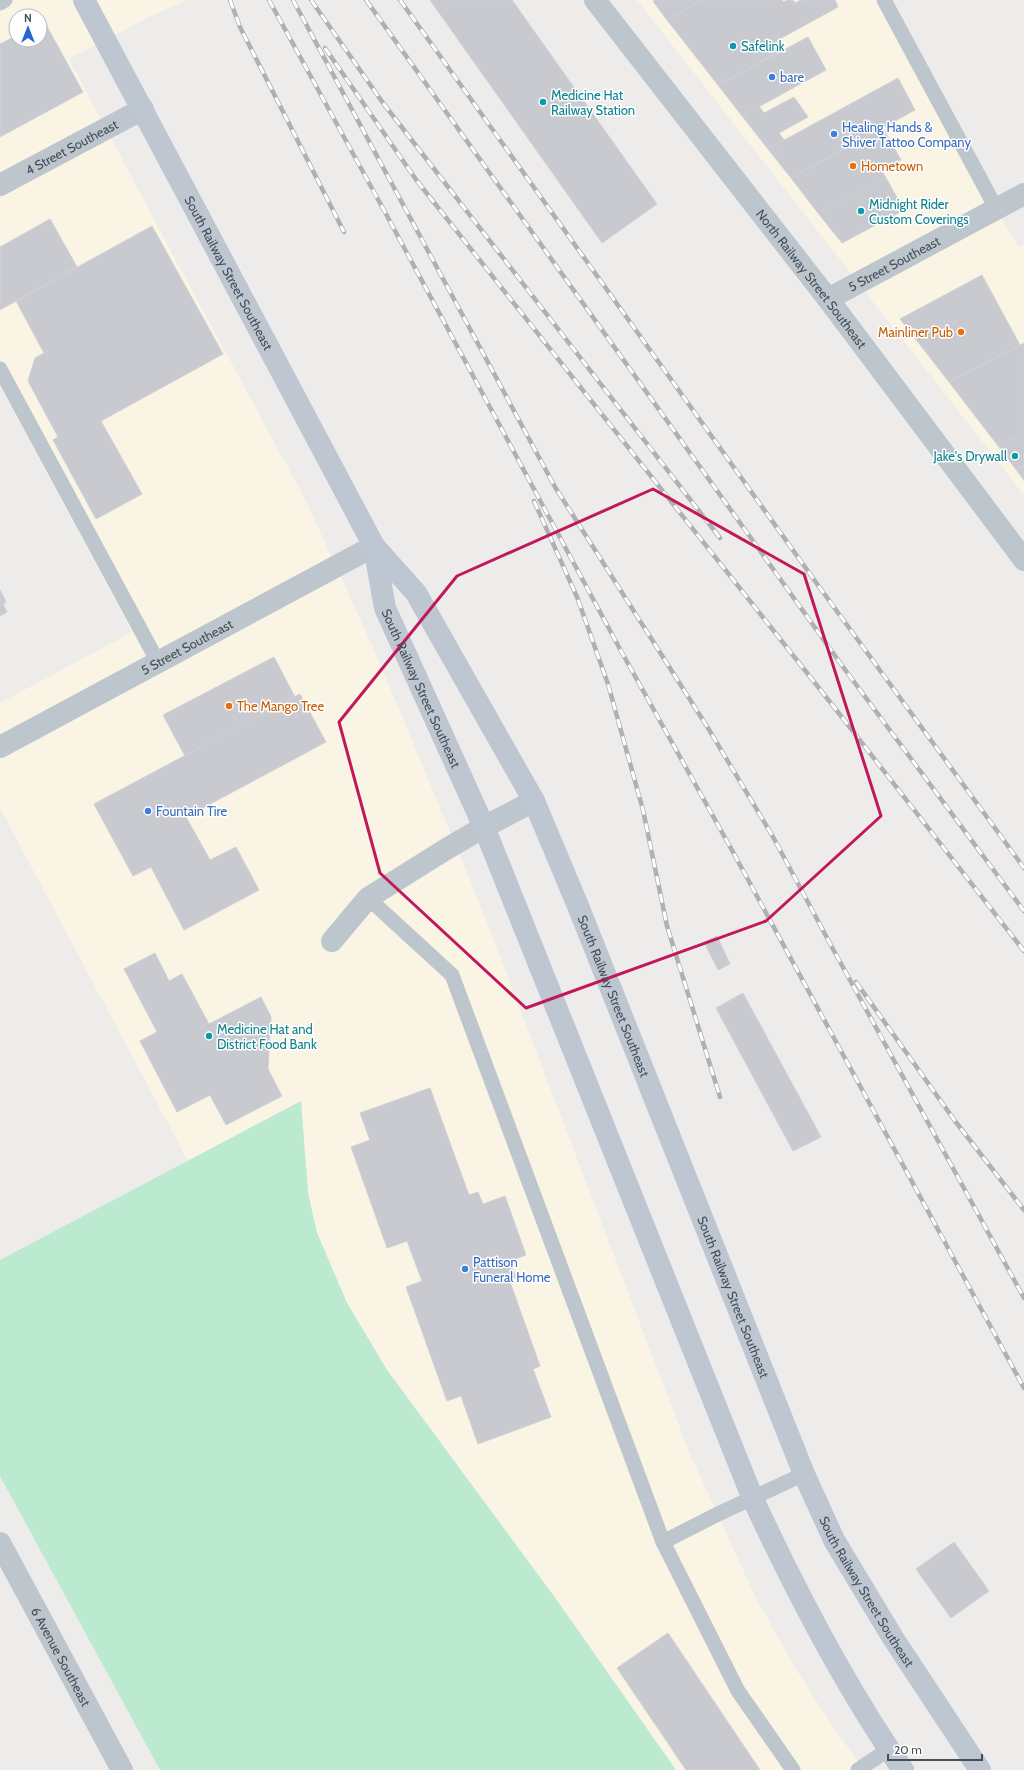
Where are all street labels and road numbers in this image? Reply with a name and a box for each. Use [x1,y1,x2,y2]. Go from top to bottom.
street label: 4 Street Southeast [23,116,121,178]
street label: South Railway Street Southeast [181,193,277,353]
street label: North Railway Street Southeast [753,206,871,352]
street label: 5 Street Southeast [845,232,943,295]
street label: South Railway Street Southeast [378,606,464,771]
street label: 5 Street Southeast [138,615,236,678]
street label: South Railway Street Southeast [574,913,653,1080]
street label: South Railway Street Southeast [694,1214,773,1381]
street label: South Railway Street Southeast [816,1514,918,1670]
street label: 6 Avenue Southeast [28,1604,94,1709]

